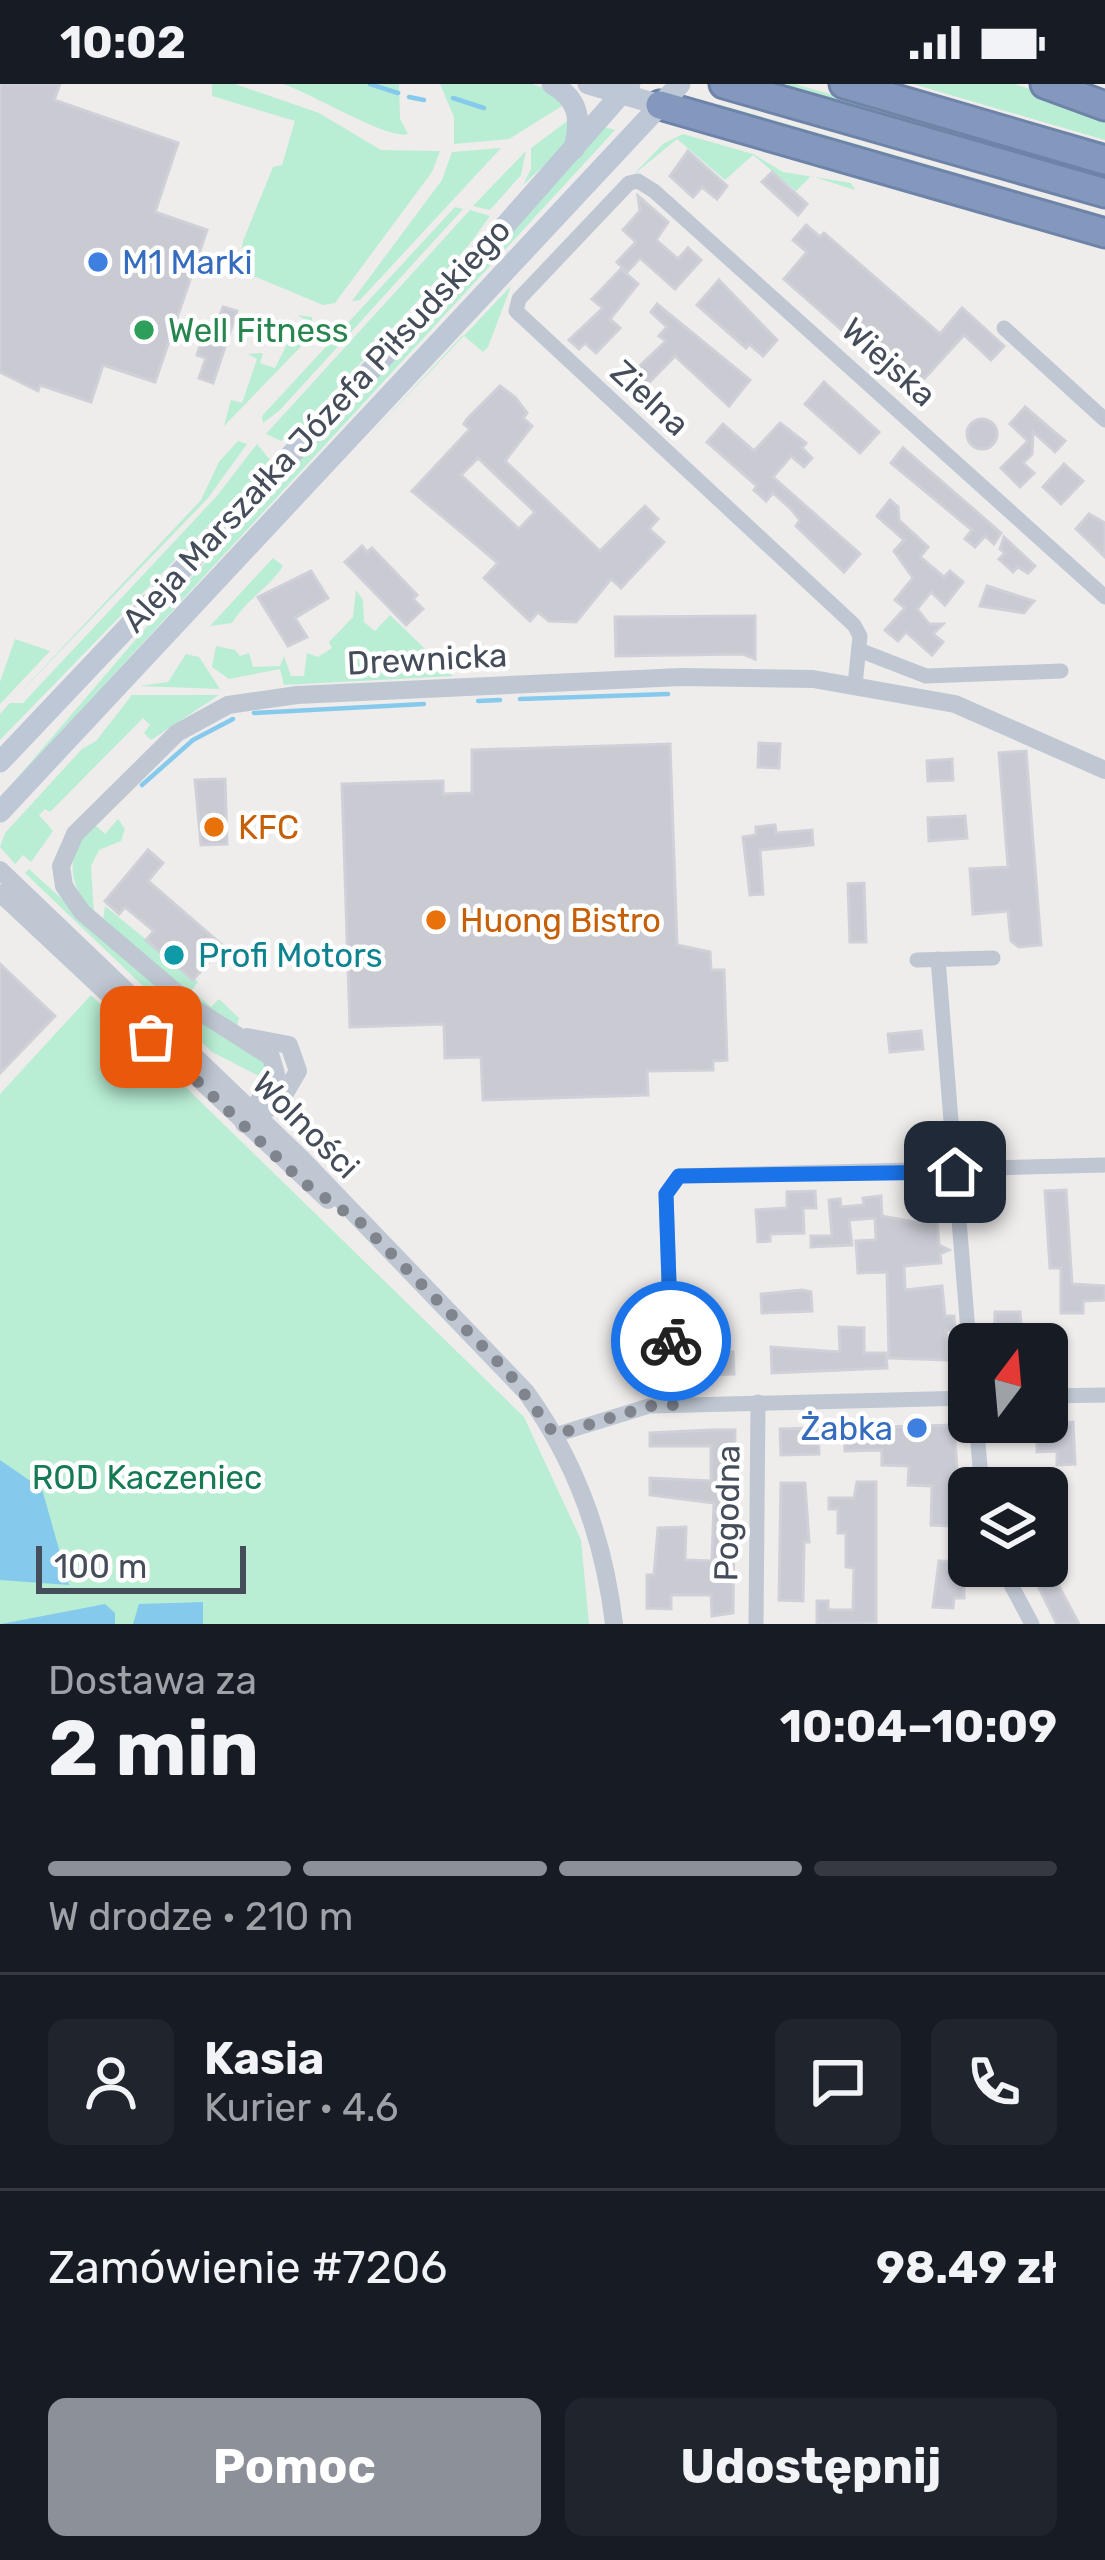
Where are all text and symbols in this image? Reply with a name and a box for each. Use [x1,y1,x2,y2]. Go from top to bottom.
text: 10:02 [60,16,186,69]
street label: Aleja Marszałka Józefa Piłsudskiego [114,210,518,640]
place label: M1 Marki [122,243,252,282]
marker: M1 Marki [85,249,111,275]
street label: Wiejska [834,310,944,414]
place label: Well Fitness [168,311,349,350]
marker: Well Fitness [131,317,157,343]
street label: Zielna [603,352,697,444]
street label: Drewnicka [346,635,508,683]
place label: KFC [238,808,299,847]
marker: KFC [201,814,227,840]
place label: Huong Bistro [460,901,661,940]
marker: Huong Bistro [423,907,449,933]
place label: Profi Motors [198,936,383,975]
marker: Profi Motors [161,942,187,968]
pin [100,986,202,1088]
icon: bag [118,1004,184,1070]
street label: Wolności [245,1064,367,1186]
pin [904,1121,1006,1223]
icon: home [922,1139,988,1205]
courier [611,1281,731,1401]
icon: bike [638,1308,704,1374]
north arrow [948,1323,1068,1443]
map controls [948,1323,1068,1587]
place label: Żabka [800,1409,893,1448]
marker: Żabka [904,1415,930,1441]
street label: Pogodna [706,1444,748,1582]
park label: ROD Kaczeniec [32,1458,262,1497]
button: layers [948,1467,1068,1587]
scale bar [36,1540,246,1593]
text: 100 m [54,1547,147,1586]
text: Dostawa za [48,1658,257,1704]
text: 10:04–10:09 [780,1700,1057,1753]
text: 2 min [48,1702,259,1795]
text: W drodze · 210 m [48,1894,353,1940]
button: person [48,2019,174,2145]
button: chat [775,2019,901,2145]
button: phone [931,2019,1057,2145]
text: Kasia [204,2032,324,2085]
text: Kurier · 4.6 [204,2085,399,2131]
text: Zamówienie #7206 [48,2241,448,2294]
text: 98.49 zł [876,2241,1057,2294]
button: Pomoc [48,2398,541,2536]
button: Udostępnij [565,2398,1057,2536]

